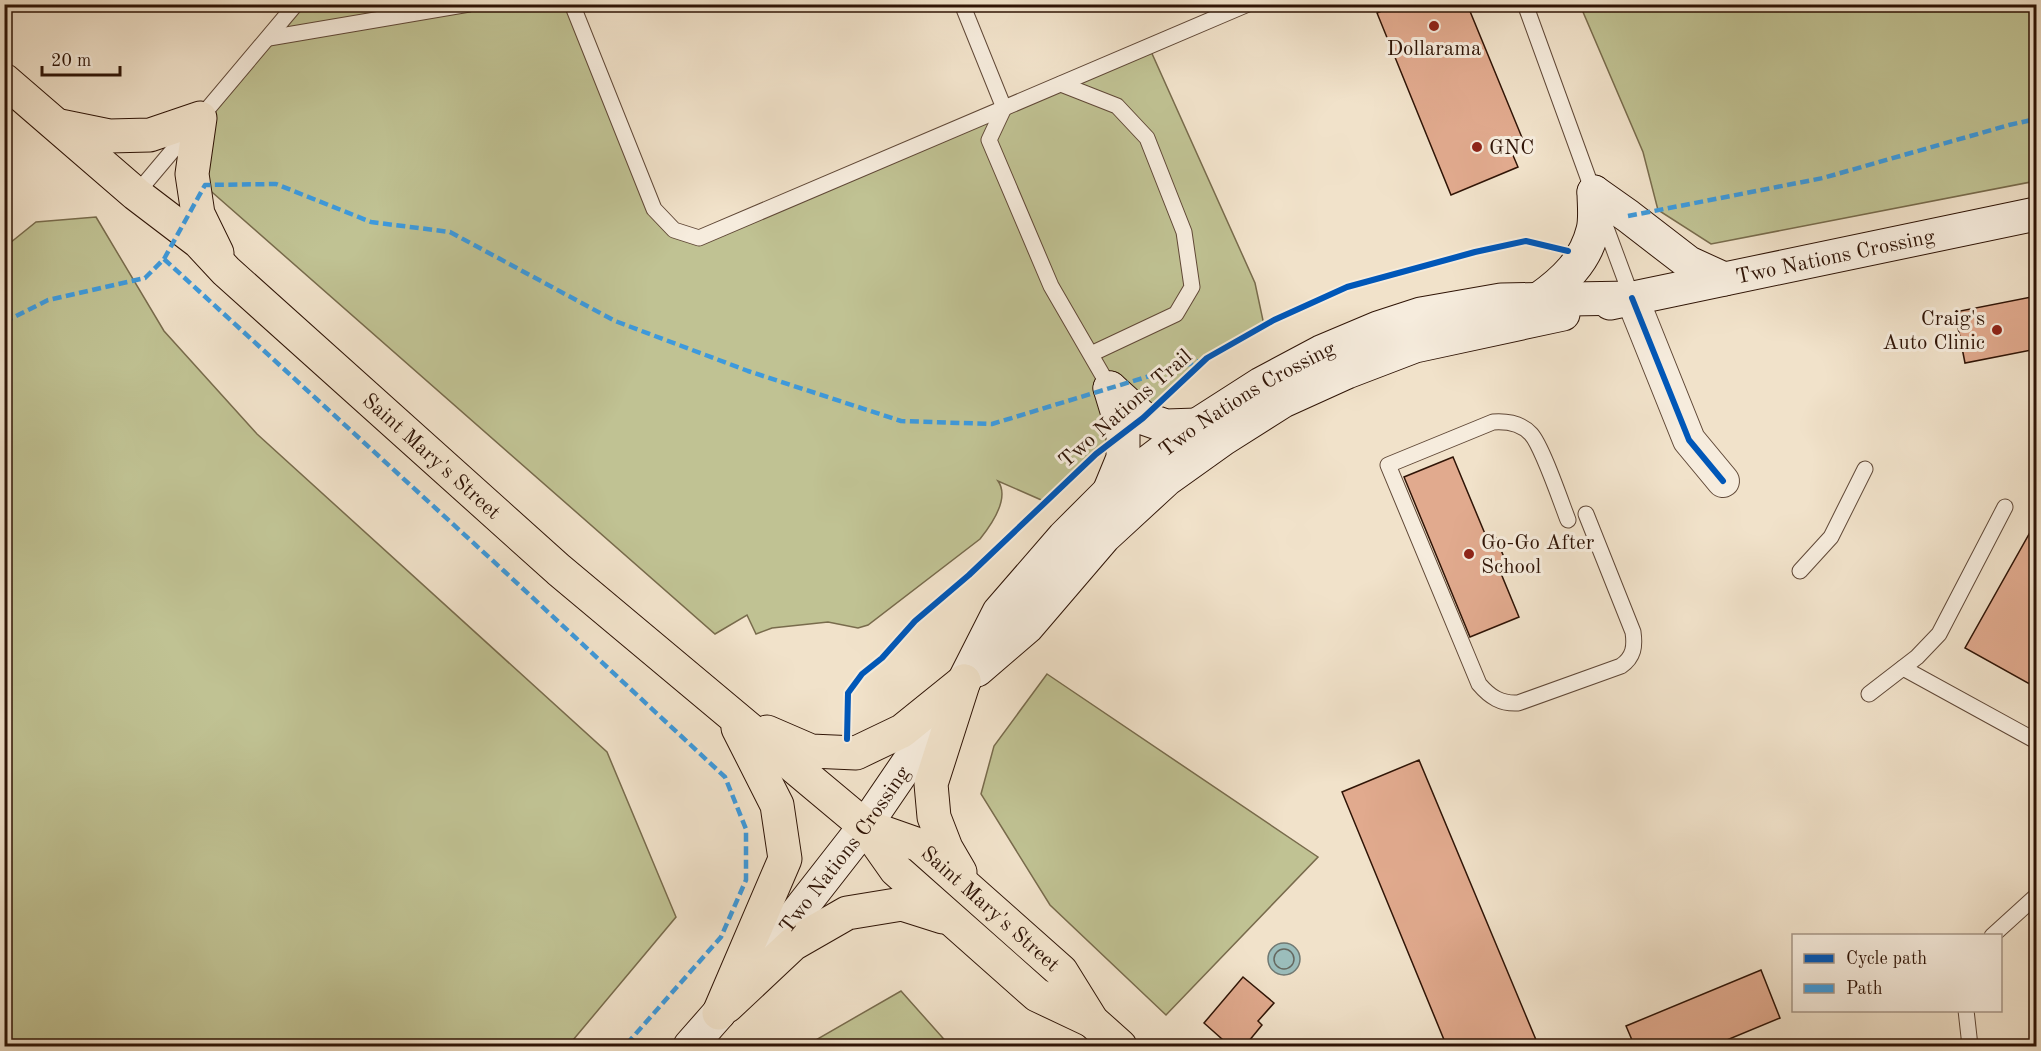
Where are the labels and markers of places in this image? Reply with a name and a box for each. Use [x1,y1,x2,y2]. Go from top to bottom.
marker: Dollarama [1427,19,1441,33]
place label: Dollarama [1387,39,1481,60]
place label: GNC [1489,138,1534,159]
marker: GNC [1470,140,1484,154]
place label: Craig's Auto Clinic [1883,309,1985,354]
marker: Craig's Auto Clinic [1990,323,2004,337]
place label: Go-Go After School [1481,533,1595,578]
marker: Go-Go After School [1462,547,1476,561]

